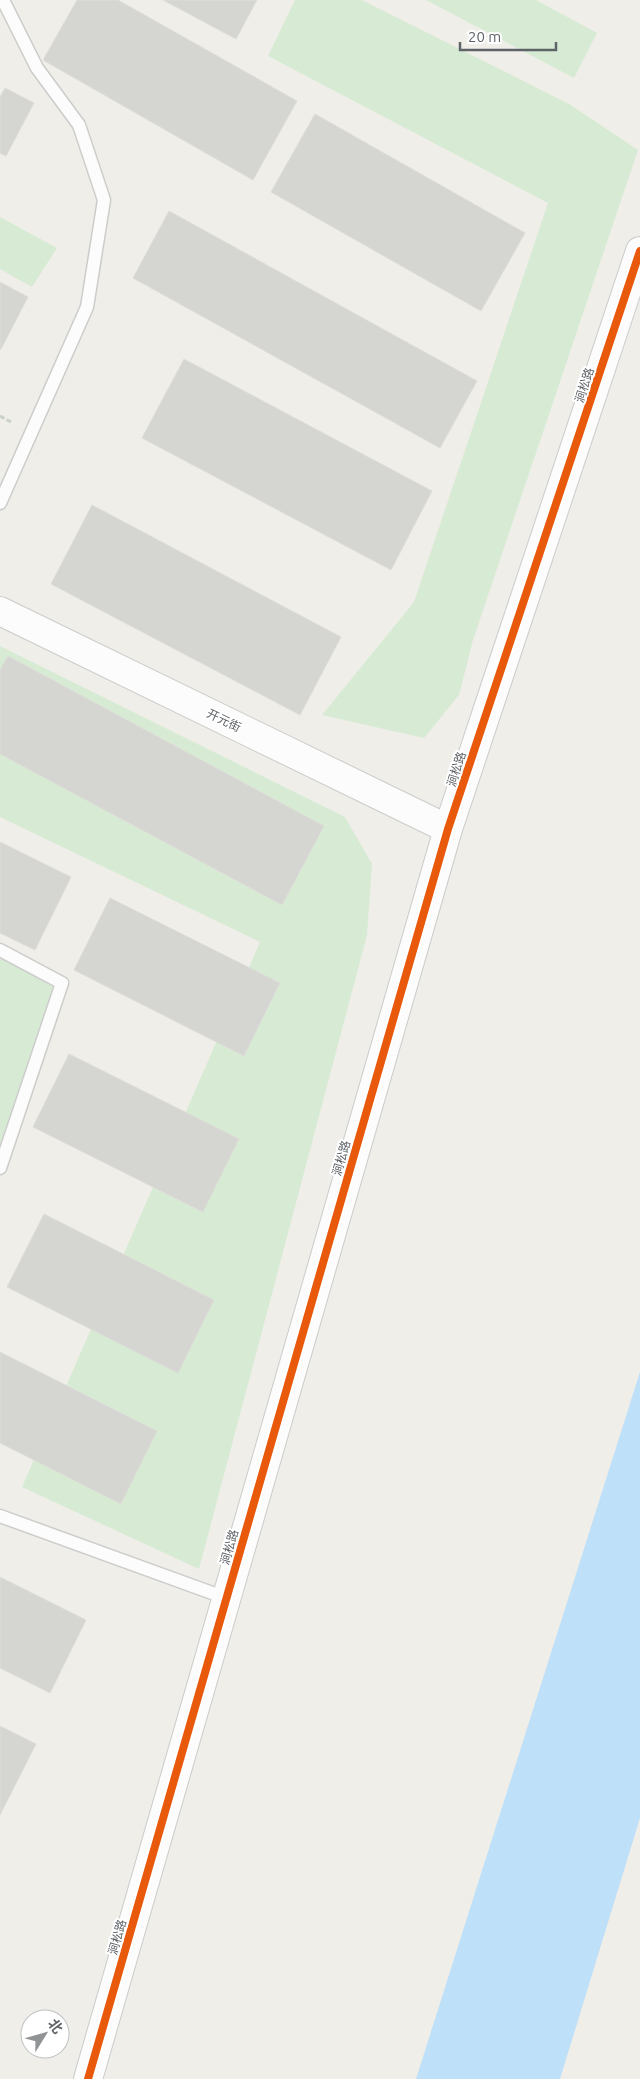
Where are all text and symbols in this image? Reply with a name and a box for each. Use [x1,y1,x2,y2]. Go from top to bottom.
scale bar [460,20,556,52]
text: 20 m [468,28,501,45]
street label: 涧松路 [572,366,596,404]
street label: 开元街 [205,706,243,734]
street label: 涧松路 [444,750,468,788]
street label: 涧松路 [330,1139,352,1177]
street label: 涧松路 [218,1528,240,1566]
street label: 涧松路 [106,1918,128,1956]
north arrow [20,2009,70,2059]
text: 北 [45,2016,66,2037]

